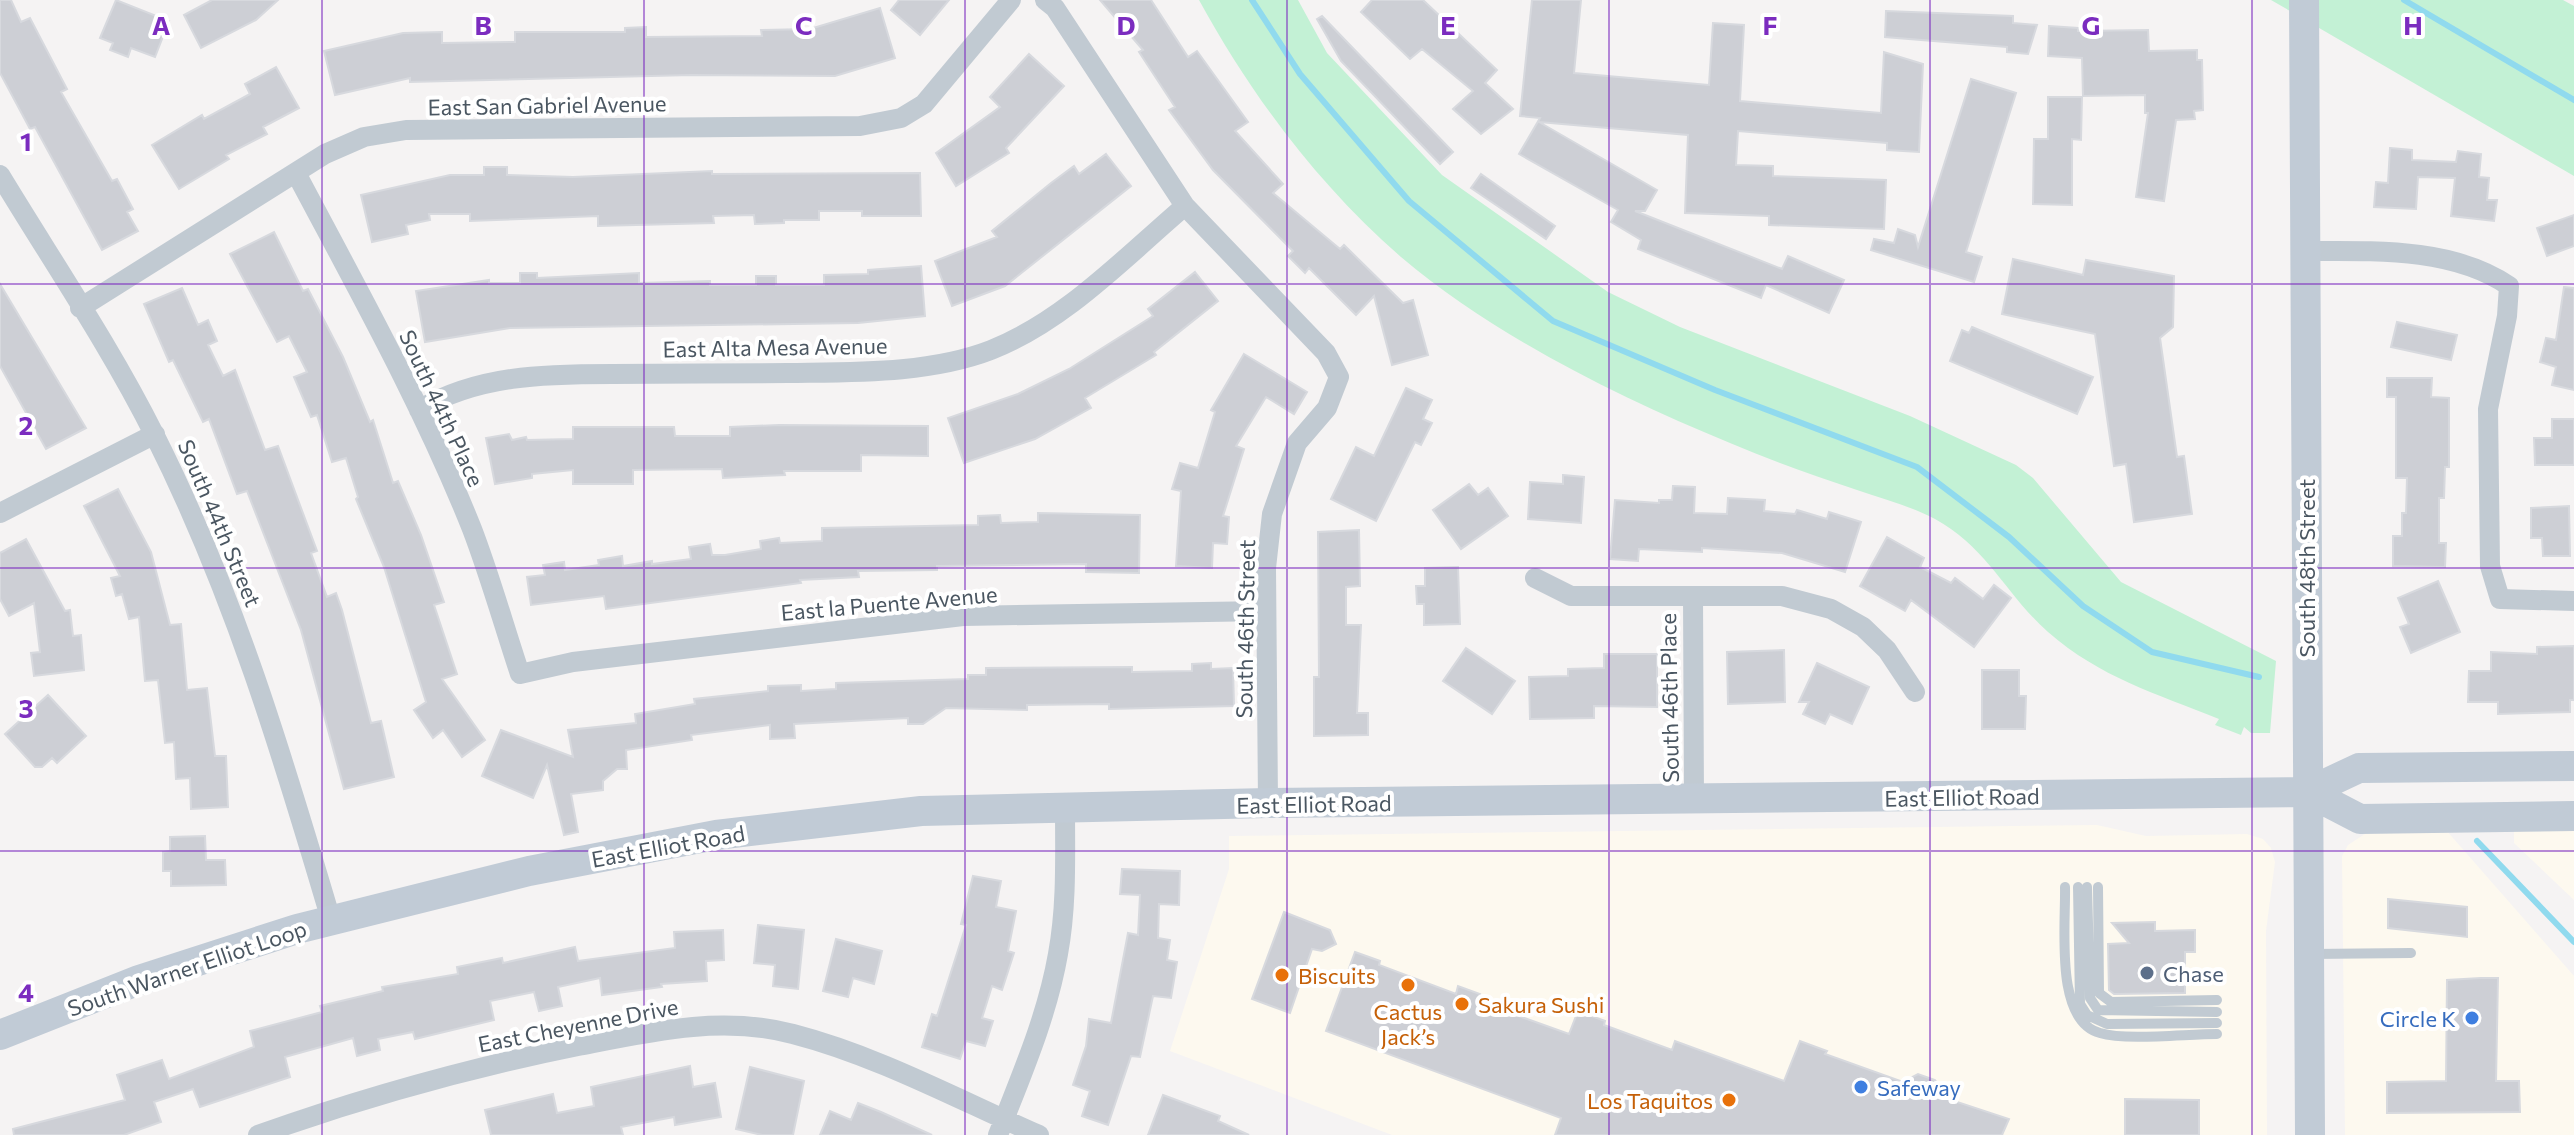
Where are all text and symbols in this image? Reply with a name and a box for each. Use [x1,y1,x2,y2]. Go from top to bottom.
text: A [152,9,171,40]
text: B [474,9,492,40]
text: C [795,9,813,40]
text: D [1116,9,1136,40]
text: E [1440,9,1456,40]
text: F [1762,9,1778,40]
text: G [2082,9,2100,40]
text: H [2403,9,2423,40]
street label: East San Gabriel Avenue [427,89,667,121]
text: 1 [20,125,32,156]
street label: South 44th Place [394,325,490,491]
street label: East Alta Mesa Avenue [662,332,888,362]
text: 2 [19,409,33,440]
street label: South 44th Street [173,436,267,610]
street label: South 48th Street [2293,479,2320,657]
street label: South 46th Street [1230,539,1260,719]
street label: East la Puente Avenue [780,580,998,626]
street label: South 46th Place [1654,613,1684,783]
text: 3 [18,692,34,723]
street label: East Elliot Road [1884,782,2040,812]
street label: East Elliot Road [1236,789,1392,819]
street label: East Elliot Road [589,819,747,873]
street label: South Warner Elliot Loop [64,914,310,1022]
place label: Chase [2163,960,2224,987]
place label: Biscuits [1298,962,1376,989]
marker: Chase [2138,964,2156,982]
marker: Biscuits [1273,966,1291,984]
text: 4 [18,976,34,1007]
marker: Cactus Jack’s [1399,976,1417,994]
place label: Sakura Sushi [1478,991,1604,1018]
street label: East Cheyenne Drive [476,992,680,1058]
marker: Sakura Sushi [1453,995,1471,1013]
place label: Cactus Jack’s [1374,998,1442,1050]
place label: Circle K [2380,1005,2456,1032]
marker: Circle K [2463,1009,2481,1027]
place label: Safeway [1877,1074,1961,1101]
marker: Safeway [1852,1078,1870,1096]
place label: Los Taquitos [1587,1087,1713,1114]
marker: Los Taquitos [1720,1091,1738,1109]

